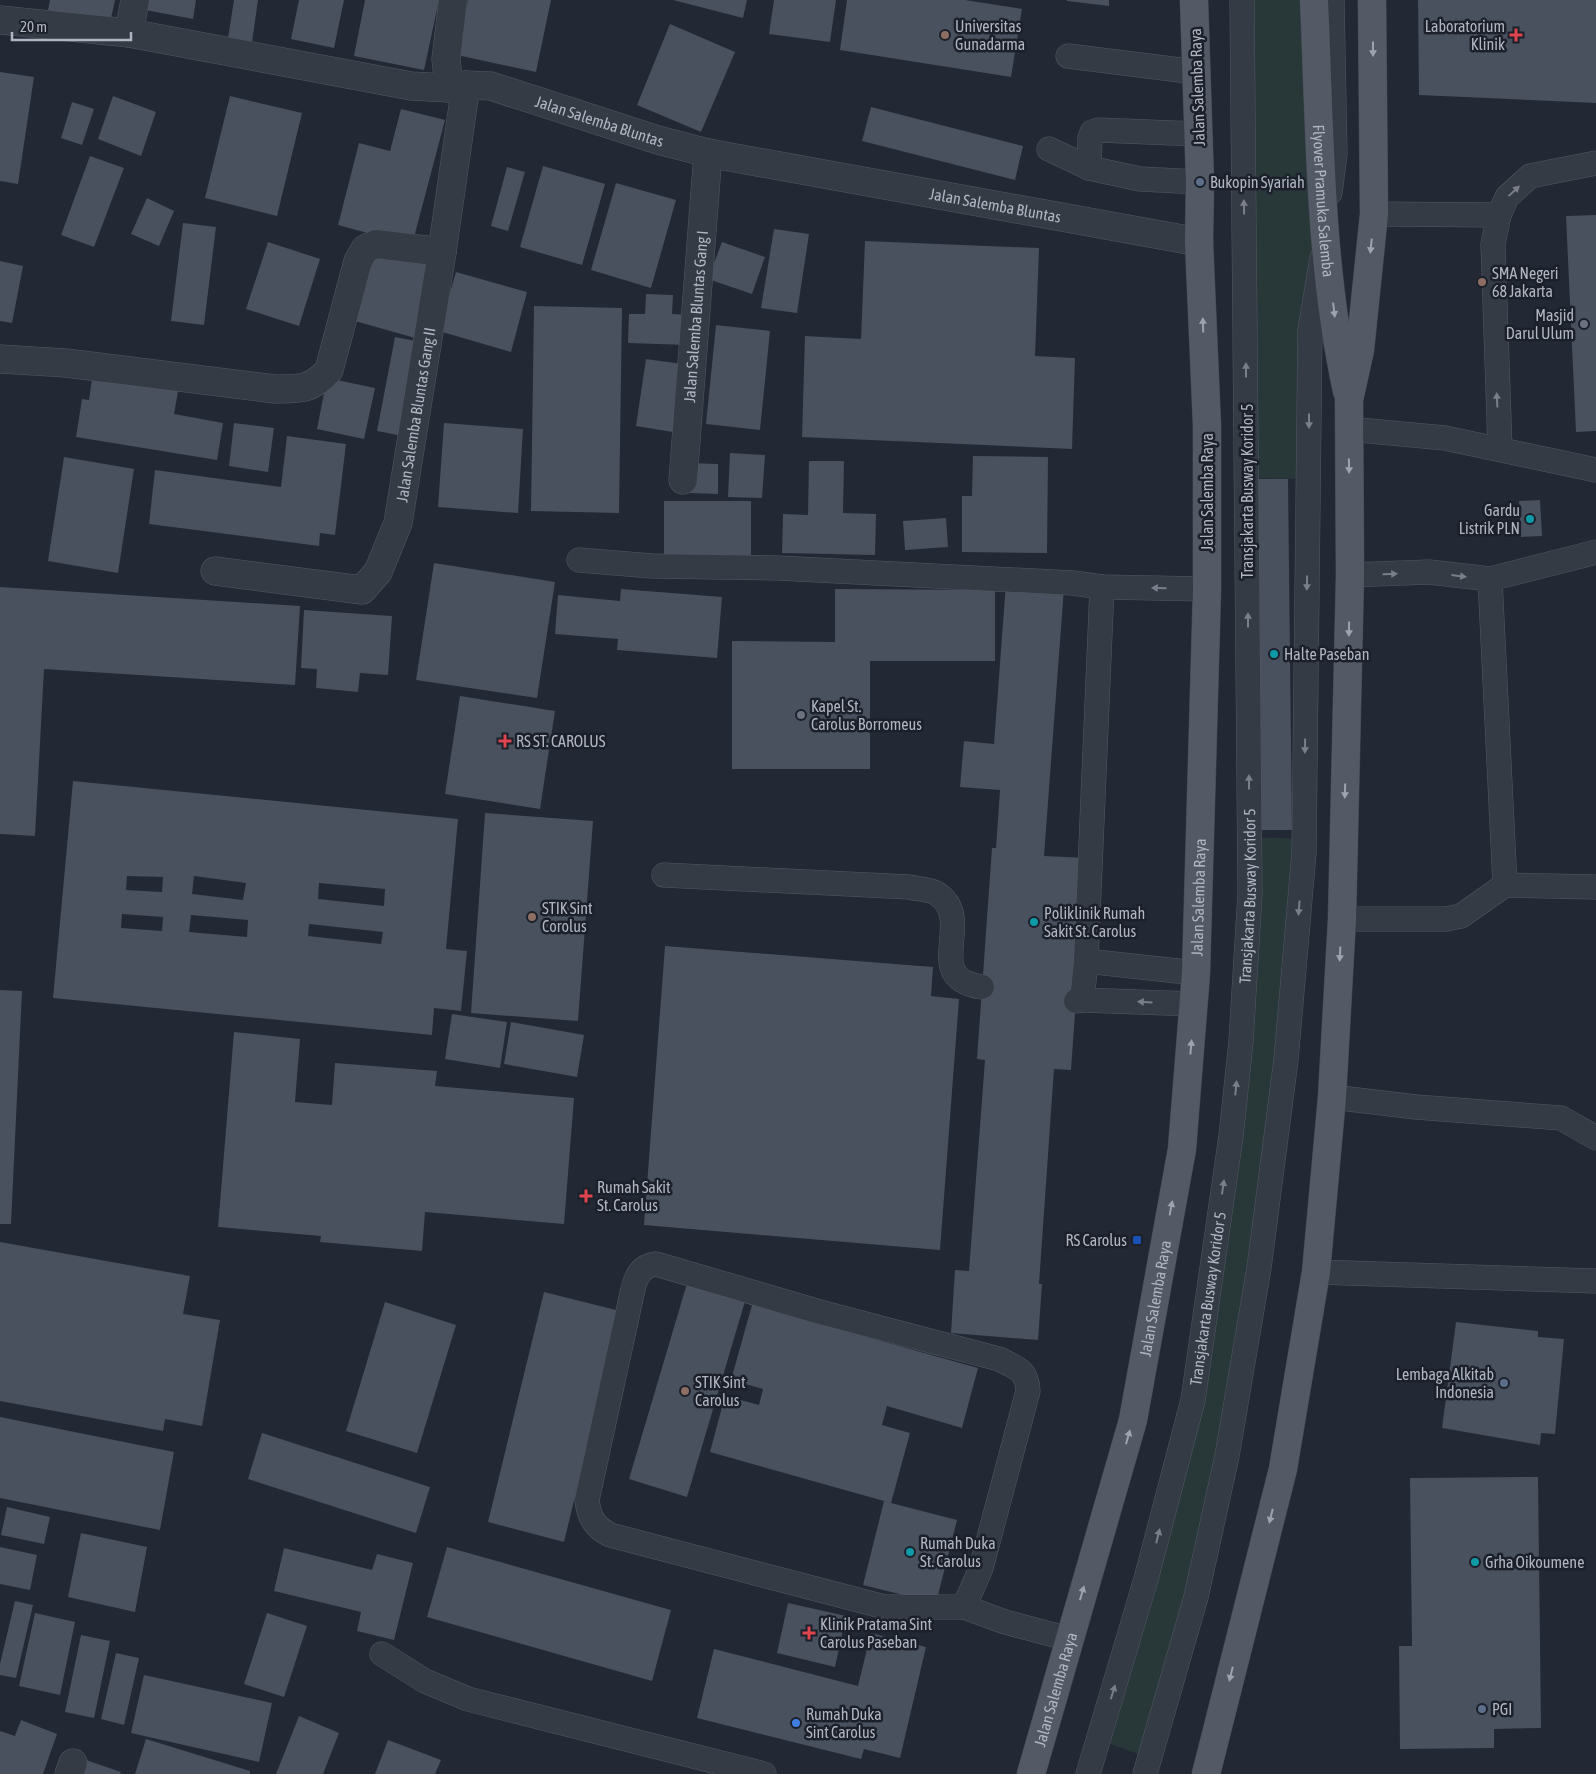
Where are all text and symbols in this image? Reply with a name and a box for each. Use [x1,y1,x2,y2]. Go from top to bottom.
scale bar [12,10,131,42]
place label: Universitas Gunadarma [955,17,1025,53]
place label: Laboratorium Klinik [1425,17,1505,53]
text: 20 m [20,18,47,35]
street label: Jalan Salemba Raya [1186,28,1209,146]
marker: Laboratorium Klinik [1509,28,1523,42]
marker: Universitas Gunadarma [939,29,951,41]
one-way arrow [1369,41,1377,57]
street label: Jalan Salemba Bluntas [533,92,666,150]
street label: Flyover Pramuka Salemba [1309,124,1338,278]
place label: Bukopin Syariah [1210,173,1305,192]
marker: Bukopin Syariah [1194,176,1206,188]
street label: Jalan Salemba Bluntas [928,184,1063,226]
one-way arrow [1508,185,1520,197]
one-way arrow [1240,199,1248,215]
street label: Jalan Salemba Bluntas Gang I [680,230,712,403]
one-way arrow [1367,238,1375,254]
place label: SMA Negeri 68 Jakarta [1492,264,1558,300]
marker: SMA Negeri 68 Jakarta [1476,276,1488,288]
one-way arrow [1330,303,1338,319]
place label: Masjid Darul Ulum [1506,306,1574,342]
one-way arrow [1198,317,1206,333]
marker: Masjid Darul Ulum [1578,318,1590,330]
street label: Jalan Salemba Bluntas Gang II [393,326,439,503]
one-way arrow [1241,361,1249,377]
one-way arrow [1493,392,1501,408]
street label: Transjakarta Busway Koridor 5 [1238,403,1257,579]
one-way arrow [1305,413,1313,429]
street label: Jalan Salemba Raya [1198,433,1217,551]
one-way arrow [1345,459,1353,475]
place label: Gardu Listrik PLN [1459,501,1520,537]
marker: Gardu Listrik PLN [1524,513,1536,525]
one-way arrow [1382,569,1398,577]
one-way arrow [1451,572,1467,580]
one-way arrow [1303,575,1311,591]
one-way arrow [1150,584,1166,592]
one-way arrow [1243,611,1251,627]
one-way arrow [1345,621,1353,637]
place label: Halte Paseban [1284,645,1370,663]
marker: Halte Paseban [1268,648,1280,660]
place label: Kapel St. Carolus Borromeus [811,697,922,733]
marker: Kapel St. Carolus Borromeus [795,709,807,721]
place label: RS ST. CAROLUS [516,732,606,750]
marker: RS ST. CAROLUS [498,734,512,748]
one-way arrow [1301,738,1309,754]
one-way arrow [1245,774,1253,790]
one-way arrow [1341,783,1349,799]
street label: Transjakarta Busway Koridor 5 [1236,808,1260,984]
street label: Jalan Salemba Raya [1187,838,1210,957]
place label: STIK Sint Corolus [542,899,593,935]
one-way arrow [1295,900,1303,916]
place label: Poliklinik Rumah Sakit St. Carolus [1044,904,1145,940]
marker: STIK Sint Corolus [526,911,538,923]
marker: Poliklinik Rumah Sakit St. Carolus [1028,916,1040,928]
one-way arrow [1335,946,1343,962]
one-way arrow [1137,997,1153,1005]
one-way arrow [1187,1039,1195,1055]
one-way arrow [1232,1080,1240,1096]
place label: Rumah Sakit St. Carolus [597,1178,671,1214]
one-way arrow [1220,1179,1228,1195]
marker: Rumah Sakit St. Carolus [579,1189,593,1203]
one-way arrow [1168,1200,1176,1216]
street label: Transjakarta Busway Koridor 5 [1186,1210,1229,1387]
place label: RS Carolus [1066,1231,1127,1249]
marker: RS Carolus [1131,1234,1143,1246]
street label: Jalan Salemba Raya [1136,1239,1174,1358]
place label: Lembaga Alkitab Indonesia [1396,1365,1494,1401]
place label: STIK Sint Carolus [695,1373,746,1409]
marker: Lembaga Alkitab Indonesia [1498,1377,1510,1389]
marker: STIK Sint Carolus [679,1385,691,1397]
one-way arrow [1125,1429,1133,1444]
one-way arrow [1267,1508,1275,1523]
one-way arrow [1154,1528,1162,1543]
place label: Rumah Duka St. Carolus [920,1534,996,1570]
marker: Rumah Duka St. Carolus [904,1546,916,1558]
place label: Grha Oikoumene [1485,1553,1584,1571]
marker: Grha Oikoumene [1469,1556,1481,1568]
one-way arrow [1079,1585,1087,1600]
place label: Klinik Pratama Sint Carolus Paseban [820,1615,932,1651]
marker: Klinik Pratama Sint Carolus Paseban [802,1626,816,1640]
street label: Jalan Salemba Raya [1030,1630,1080,1749]
one-way arrow [1227,1666,1235,1681]
one-way arrow [1109,1684,1117,1699]
place label: PGI [1492,1700,1512,1718]
marker: PGI [1476,1703,1488,1715]
place label: Rumah Duka Sint Carolus [806,1705,882,1741]
marker: Rumah Duka Sint Carolus [790,1717,802,1729]

